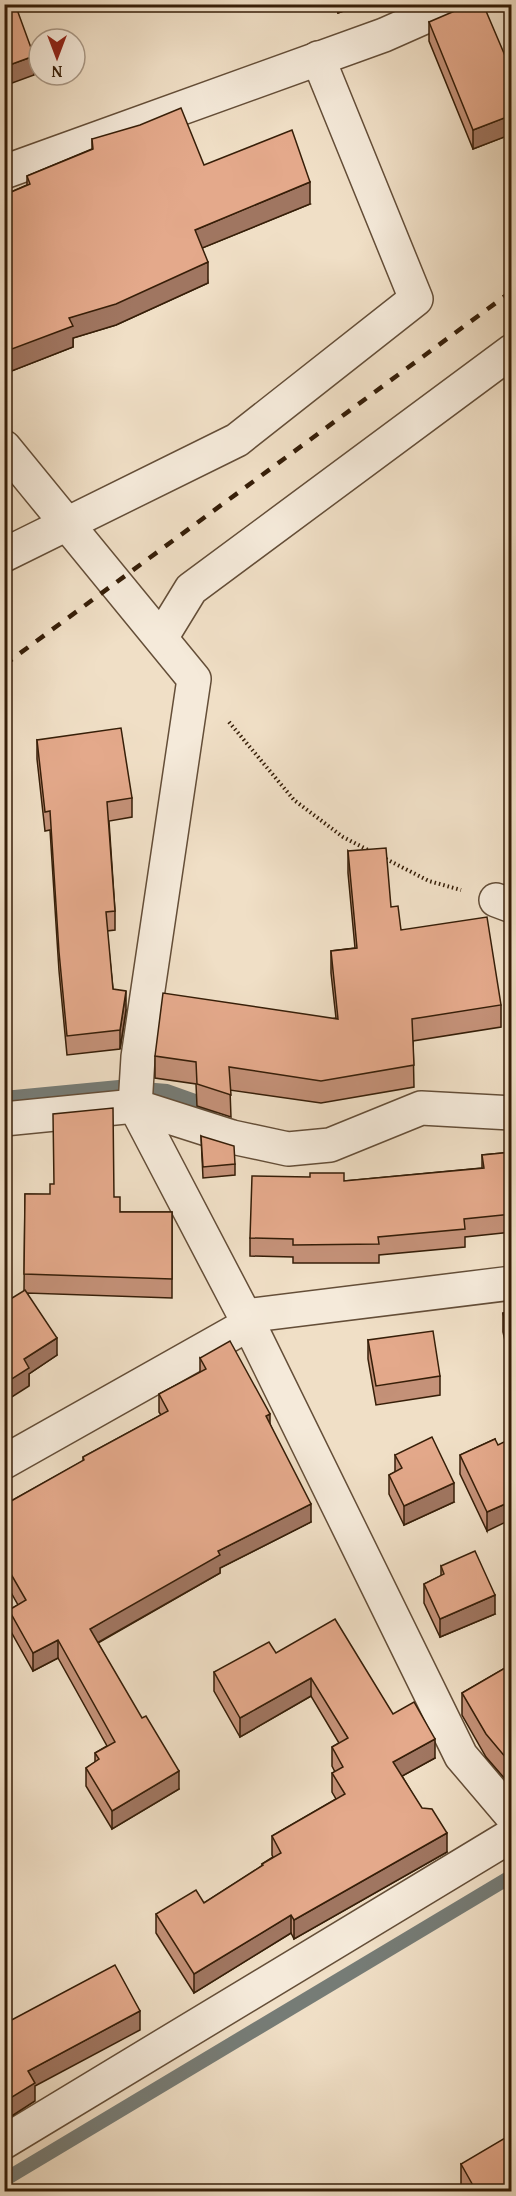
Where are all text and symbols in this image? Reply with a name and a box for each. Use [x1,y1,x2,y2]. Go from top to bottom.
north arrow [27,27,87,87]
text: N [51,60,62,84]

